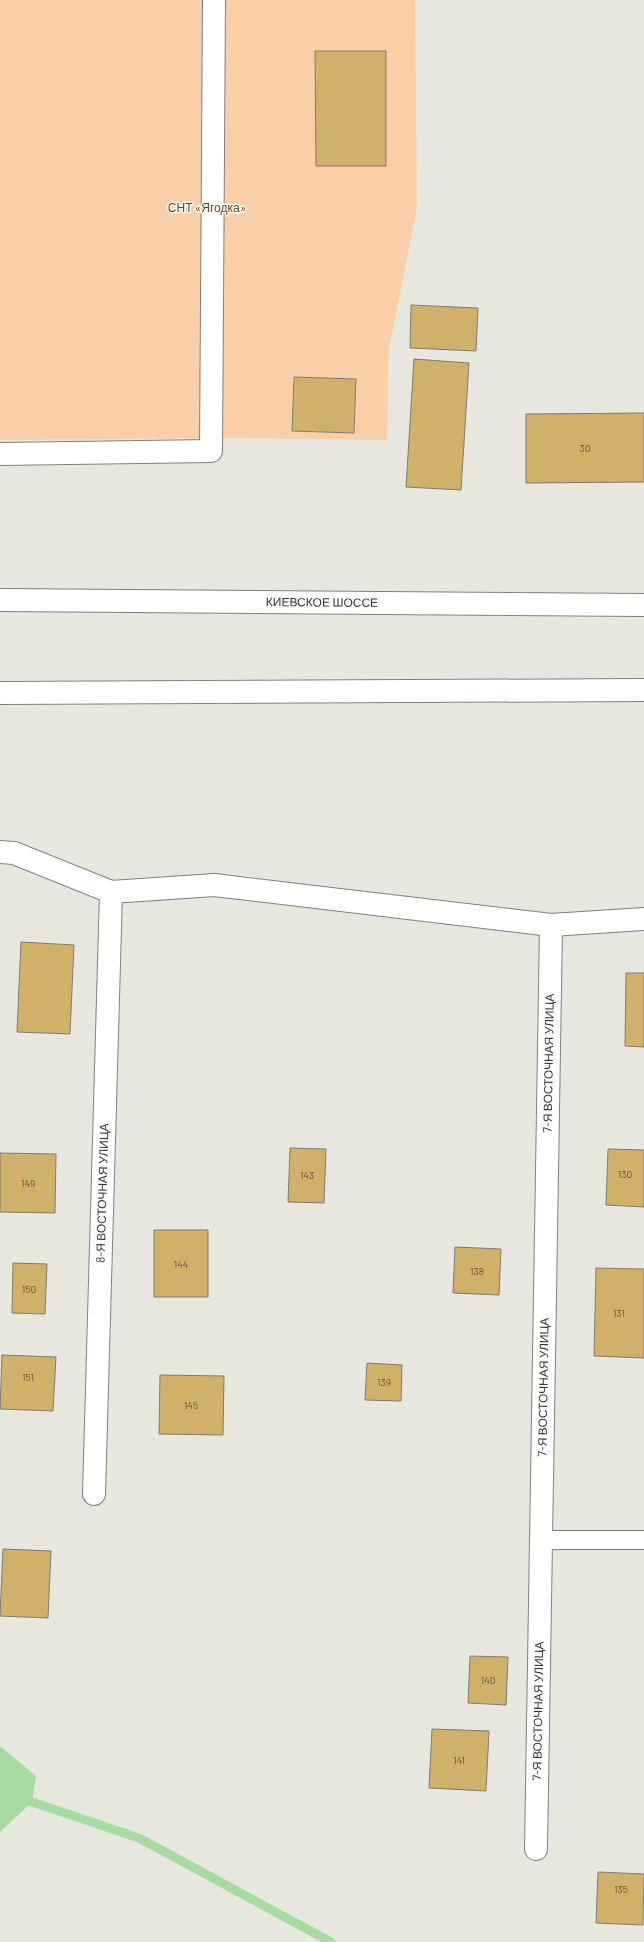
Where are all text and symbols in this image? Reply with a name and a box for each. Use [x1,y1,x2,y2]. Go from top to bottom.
park label: СНТ «Ягодка» [168,200,246,215]
house number: 30 [580,442,590,454]
street label: КИЕВСКОЕ ШОССЕ [266,594,378,609]
street label: 7-Я ВОСТОЧНАЯ УЛИЦА [540,993,557,1133]
street label: 8-Я ВОСТОЧНАЯ УЛИЦА [93,1123,111,1263]
house number: 130 [618,1168,632,1180]
house number: 143 [300,1169,314,1181]
house number: 149 [21,1177,35,1189]
house number: 144 [174,1258,188,1270]
house number: 138 [470,1265,484,1277]
house number: 150 [22,1283,36,1295]
house number: 131 [613,1307,625,1319]
street label: 7-Я ВОСТОЧНАЯ УЛИЦА [534,1317,551,1457]
house number: 151 [22,1371,34,1383]
house number: 139 [377,1376,391,1388]
house number: 145 [184,1399,198,1411]
street label: 7-Я ВОСТОЧНАЯ УЛИЦА [529,1641,546,1781]
house number: 140 [481,1674,495,1686]
house number: 141 [453,1754,465,1766]
house number: 135 [614,1883,628,1895]

